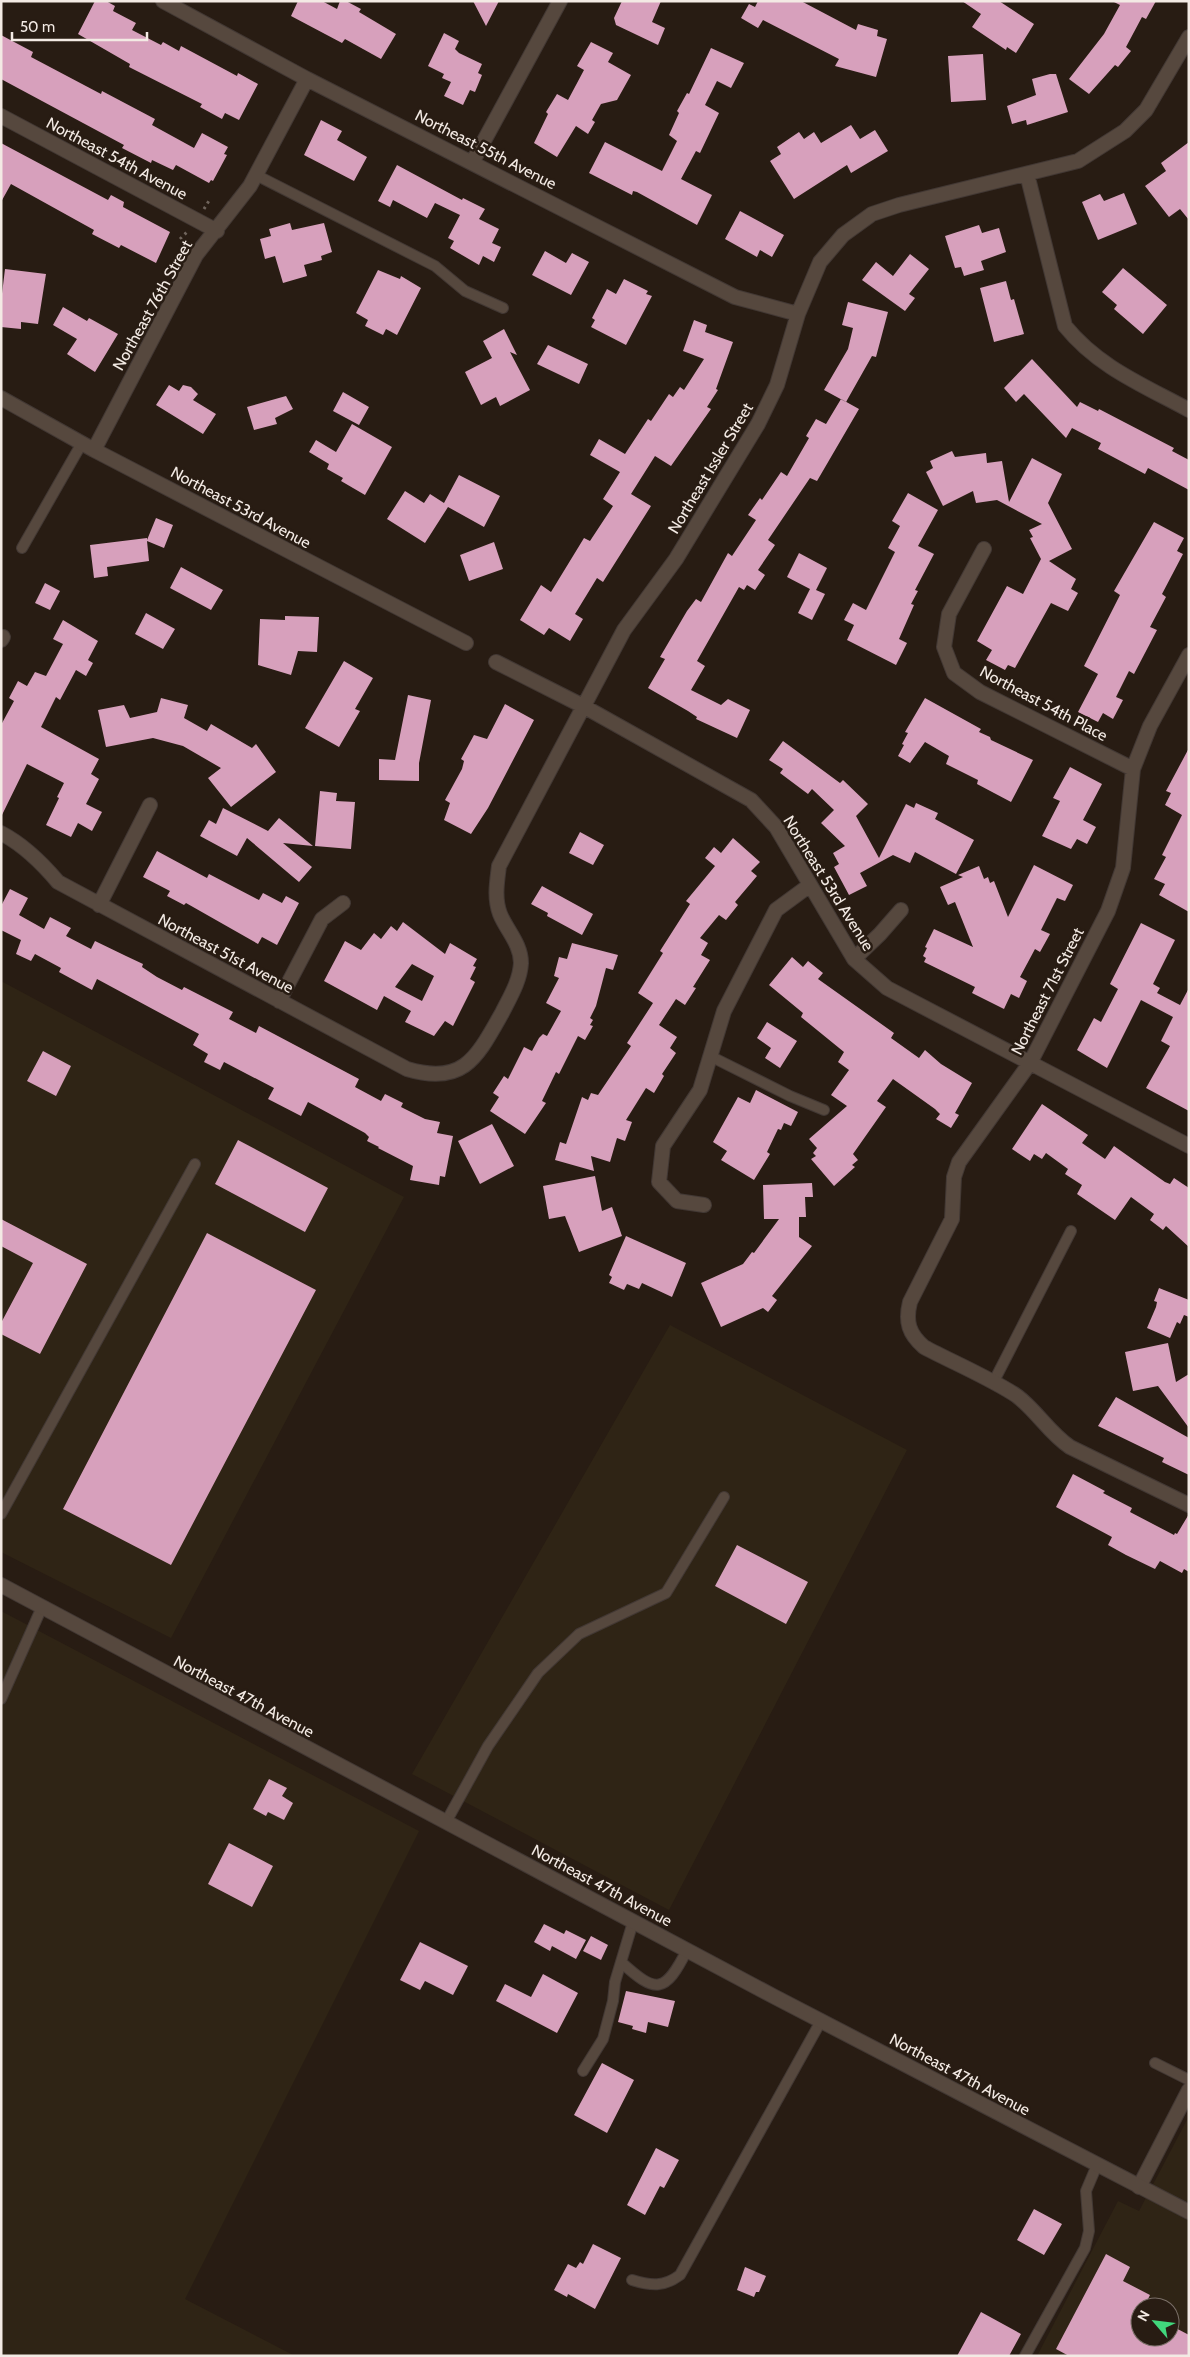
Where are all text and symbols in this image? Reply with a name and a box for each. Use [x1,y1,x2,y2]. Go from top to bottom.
scale bar [12,10,148,42]
text: 50 m [20,18,55,36]
street label: Northeast 55th Avenue [412,106,560,193]
street label: Northeast 54th Avenue [43,113,190,204]
street label: Northeast 76th Street [109,236,196,374]
street label: Northeast Issler Street [664,399,757,537]
street label: Northeast 53rd Avenue [168,462,314,552]
street label: Northeast 54th Place [977,662,1111,745]
street label: Northeast 53rd Avenue [779,812,878,954]
street label: Northeast 51st Avenue [155,910,297,997]
street label: Northeast 71st Street [1007,924,1088,1058]
street label: Northeast 47th Avenue [170,1651,317,1741]
street label: Northeast 47th Avenue [528,1840,675,1930]
street label: Northeast 47th Avenue [886,2029,1033,2119]
north arrow [1130,2297,1180,2347]
text: N [1133,2307,1154,2324]

